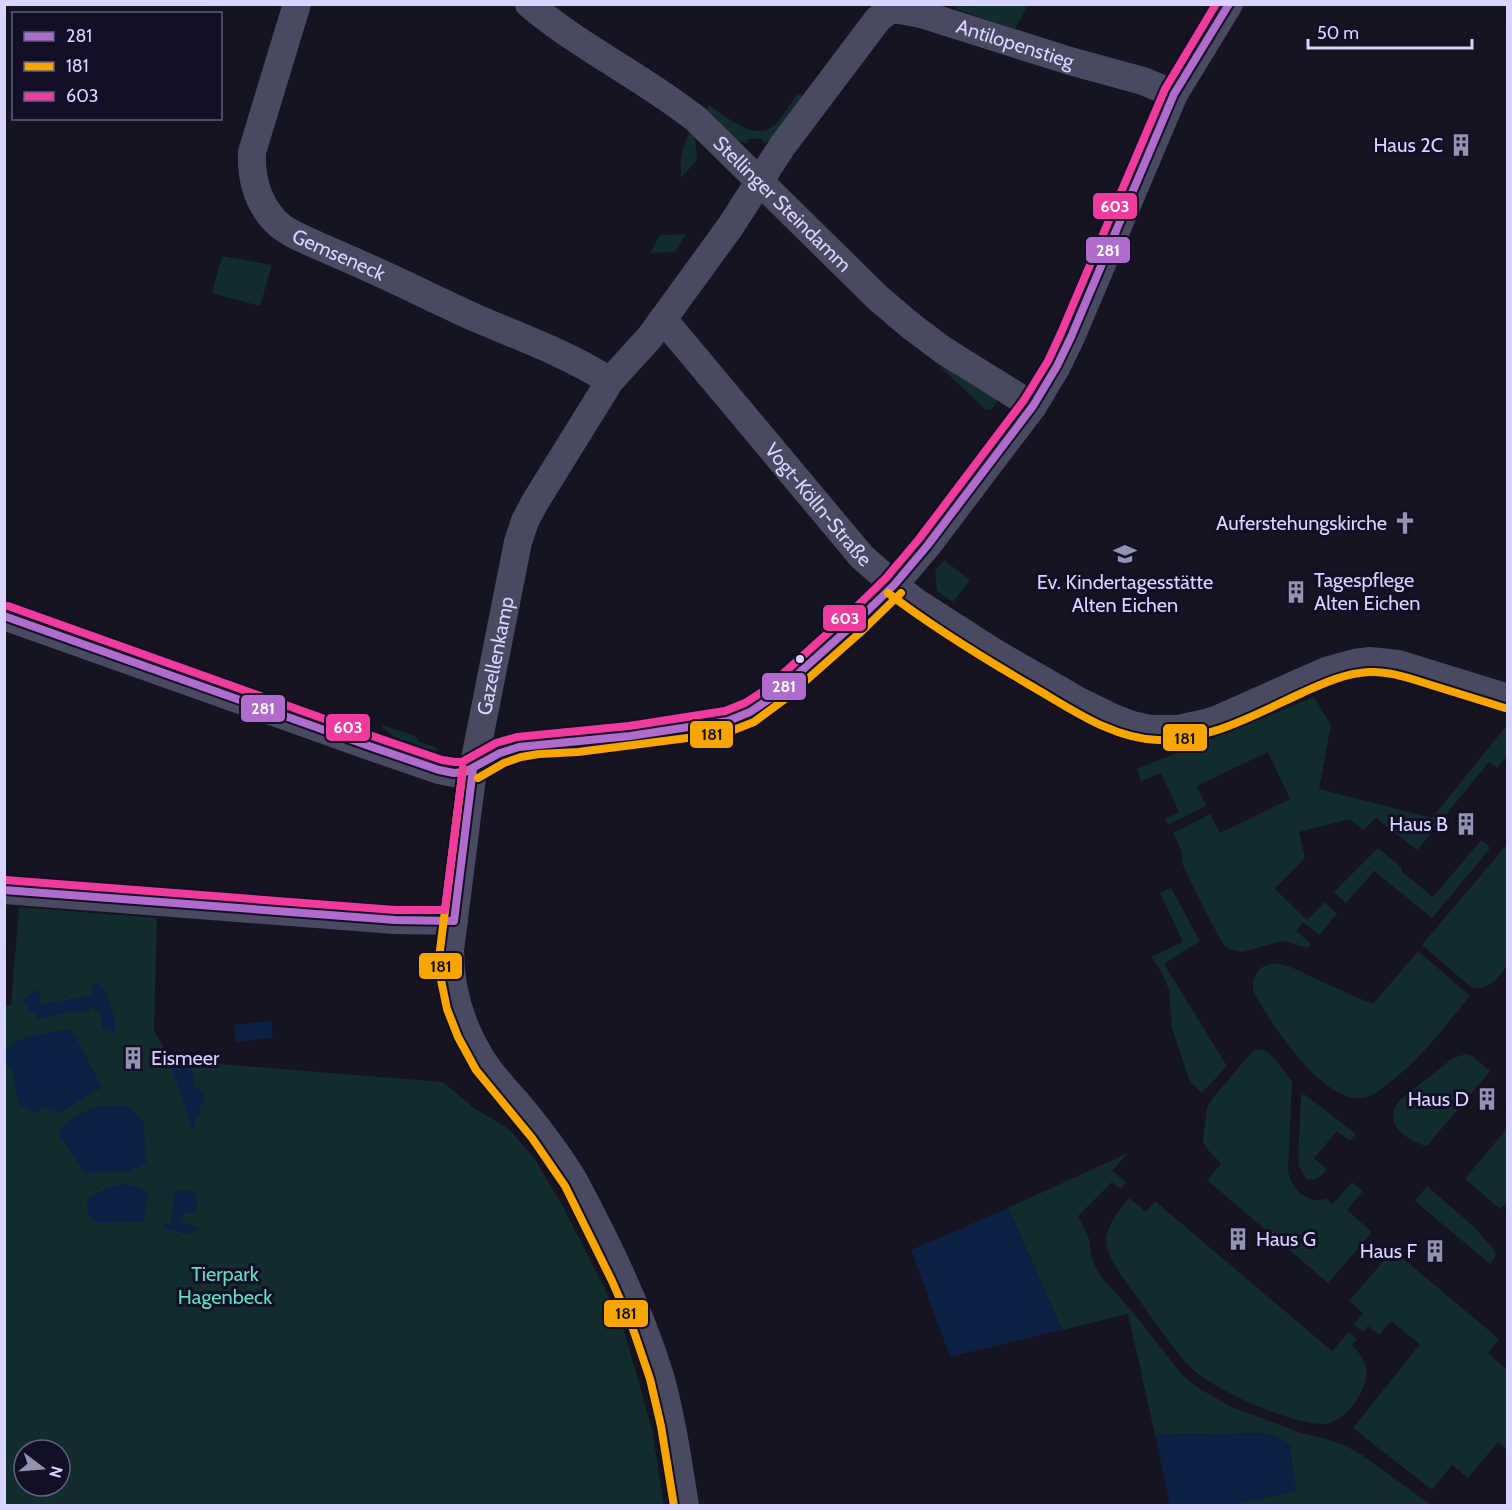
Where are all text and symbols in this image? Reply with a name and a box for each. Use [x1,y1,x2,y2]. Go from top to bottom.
legend [12,12,222,120]
scale bar [1308,12,1472,50]
street label: Antilopenstieg [953,14,1078,74]
text: 50 m [1317,22,1359,44]
text: 281 [66,25,92,47]
text: 181 [66,55,89,77]
text: 603 [66,85,99,107]
street label: Stellinger Steindamm [708,131,856,277]
building icon: Haus 2C [1448,132,1474,158]
place label: Haus 2C [1373,133,1443,157]
line badge: 603 [1092,192,1138,220]
text: 603 [1101,197,1129,216]
street label: Gemseneck [288,224,389,286]
line badge: 281 [1085,236,1131,264]
text: 281 [1096,241,1120,260]
street label: Vogt-Kölln-Straße [760,438,876,572]
church icon: Auferstehungskirche [1392,510,1418,536]
place label: Auferstehungskirche [1216,511,1387,535]
school or university icon: Ev. Kindertagesstätte Alten Eichen [1112,541,1138,567]
place label: Tagespflege Alten Eichen [1314,568,1420,615]
place label: Ev. Kindertagesstätte Alten Eichen [1037,570,1213,617]
building icon: Tagespflege Alten Eichen [1283,579,1309,605]
street label: Gazellenkamp [472,594,519,717]
line badge: 603 [822,604,867,632]
text: 603 [831,609,859,628]
unlabelled marker [794,653,806,665]
line badge: 281 [761,672,807,701]
text: 281 [772,677,796,696]
line badge: 281 [240,694,286,723]
text: 281 [251,699,275,718]
line badge: 603 [325,713,371,742]
text: 603 [334,718,362,737]
line badge: 181 [689,720,734,749]
line badge: 181 [1162,723,1208,752]
text: 181 [701,725,723,744]
text: 181 [1174,729,1196,748]
building icon: Haus B [1453,811,1479,837]
place label: Haus B [1389,812,1448,836]
line badge: 181 [418,952,463,980]
text: 181 [430,957,452,976]
building icon: Eismeer [120,1045,146,1071]
place label: Eismeer [151,1046,220,1070]
building icon: Haus D [1474,1086,1500,1112]
place label: Haus D [1408,1087,1469,1111]
building icon: Haus G [1225,1226,1251,1252]
place label: Haus G [1256,1227,1316,1251]
building icon: Haus F [1422,1238,1448,1264]
place label: Haus F [1360,1239,1418,1263]
park label: Tierpark Hagenbeck [178,1262,272,1309]
line badge: 181 [603,1299,649,1328]
text: 181 [615,1304,637,1323]
north arrow [12,1438,72,1498]
text: N [45,1464,67,1480]

